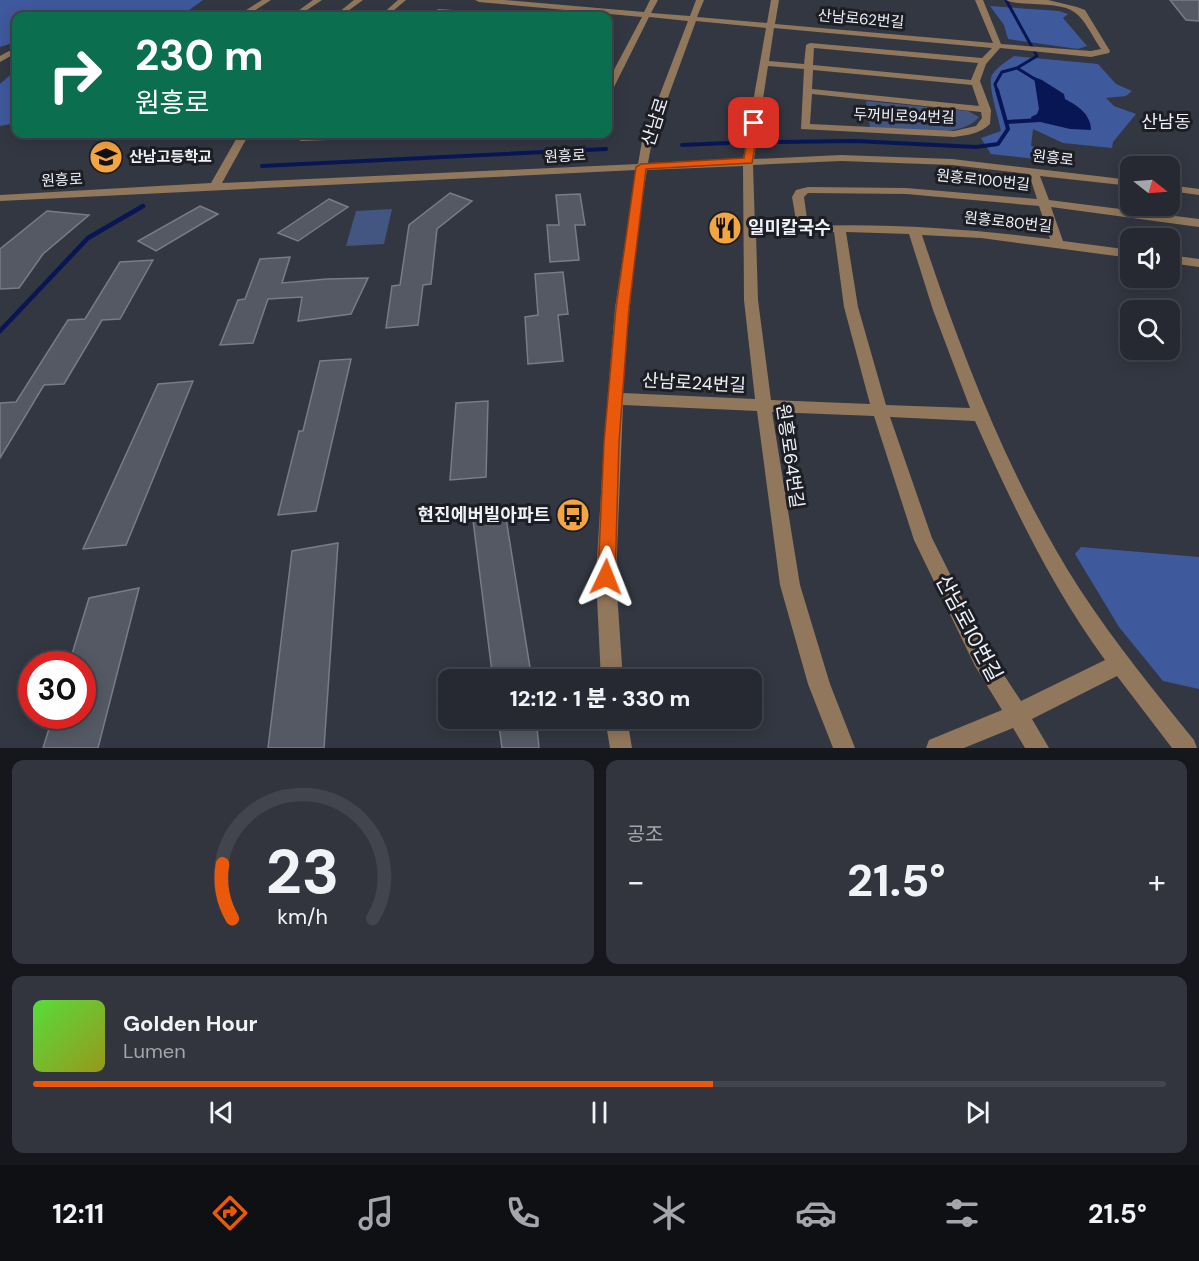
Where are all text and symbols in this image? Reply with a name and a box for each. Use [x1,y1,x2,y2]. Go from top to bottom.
street label: 산남로62번길 [817,5,905,33]
text: 230 m [135,28,264,83]
icon: right [36,36,114,114]
text: 원흥로 [135,85,210,120]
street label: 산남로 [636,95,674,149]
pin [728,97,779,148]
street label: 두꺼비로94번길 [853,104,955,128]
icon: arrive [737,106,770,139]
district label: 산남동 [1141,110,1191,134]
school or university icon: 산남고등학교 [88,139,124,175]
street label: 원흥로 [544,145,586,167]
street label: 원흥로 [1031,146,1075,170]
place label: 산남고등학교 [129,147,212,167]
north arrow [1120,156,1180,216]
map controls [1120,156,1180,360]
street label: 원흥로100번길 [935,165,1031,195]
street label: 원흥로 [41,169,83,191]
street label: 원흥로80번길 [963,207,1053,237]
restaurant icon: 일미칼국수 [707,210,743,246]
place label: 일미칼국수 [748,216,831,240]
button: sound [1120,228,1180,288]
button: search [1120,300,1180,360]
street label: 산남로24번길 [642,368,746,398]
street label: 원흥로64번길 [771,402,809,510]
bus stop icon: 현진에버빌아파트 [555,497,591,533]
place label: 현진에버빌아파트 [418,503,550,527]
position arrow [574,545,638,609]
street label: 산남로10번길 [929,570,1009,686]
speed limit sign: 30 [18,651,96,729]
text: 12:12 · 1 분 · 330 m [510,684,690,713]
text: 공조 [627,821,663,847]
text: 23 [266,831,340,912]
text: 21.5° [847,851,946,910]
text: − [627,860,645,903]
text: + [1148,860,1166,903]
text: km/h [277,903,328,931]
text: Golden Hour [123,1009,258,1038]
text: Lumen [123,1038,186,1064]
icon: previous [205,1096,238,1129]
icon: pause [583,1096,616,1129]
icon: next [961,1096,994,1129]
icon: directions [209,1192,251,1234]
icon: music [355,1192,397,1234]
icon: phone [502,1192,544,1234]
icon: climate [648,1192,690,1234]
icon: car [795,1192,837,1234]
icon: filters [941,1192,983,1234]
text: 12:11 [52,1196,104,1231]
text: 21.5° [1088,1196,1147,1231]

